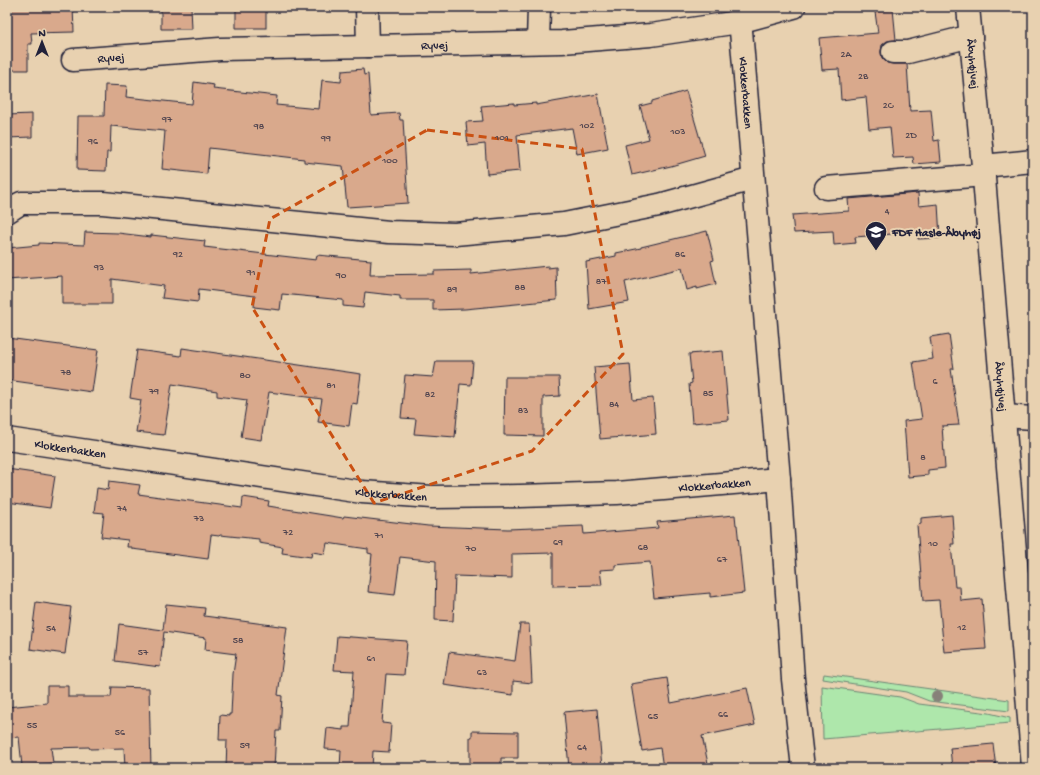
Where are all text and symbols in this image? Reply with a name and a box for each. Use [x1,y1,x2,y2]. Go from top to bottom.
north arrow [22,22,62,62]
text: N [38,28,46,40]
street label: Åbyhøjvej [962,38,981,90]
street label: Ryvej [421,39,448,54]
house number: 2A [841,49,852,61]
street label: Ryvej [97,51,125,67]
street label: Klokkerbakken [734,56,754,130]
house number: 2B [858,71,869,83]
house number: 2C [883,100,894,112]
house number: 97 [161,114,173,126]
house number: 102 [579,120,594,132]
house number: 98 [253,121,265,133]
house number: 103 [670,126,685,138]
house number: 2D [905,130,917,142]
house number: 101 [494,132,509,144]
house number: 99 [320,133,331,145]
house number: 96 [87,136,99,148]
house number: 100 [381,155,398,167]
house number: 4 [885,206,890,218]
school or university icon: FDF Hasle-Åbyhøj [863,219,889,252]
place label: FDF Hasle-Åbyhøj [891,225,981,241]
house number: 92 [172,249,183,261]
house number: 86 [675,249,686,261]
house number: 93 [93,262,104,274]
house number: 91 [245,267,256,279]
house number: 90 [335,270,347,282]
house number: 87 [596,276,607,288]
house number: 88 [515,282,526,294]
house number: 89 [447,284,457,296]
street label: Åbyhøjvej [990,361,1008,412]
house number: 78 [60,367,72,379]
house number: 80 [239,370,251,382]
house number: 6 [932,376,938,388]
house number: 81 [326,380,336,392]
house number: 79 [148,386,159,398]
house number: 85 [703,388,713,400]
house number: 82 [425,389,435,401]
house number: 84 [609,399,619,411]
house number: 83 [518,405,528,417]
street label: Klokkerbakken [33,438,107,463]
house number: 8 [920,452,926,464]
street label: Klokkerbakken [678,476,752,497]
street label: Klokkerbakken [354,486,428,506]
house number: 74 [116,503,127,515]
house number: 73 [193,513,204,525]
house number: 72 [282,527,293,539]
house number: 71 [373,530,384,542]
house number: 69 [553,537,563,549]
house number: 10 [927,538,938,550]
house number: 68 [638,542,649,554]
house number: 70 [465,543,477,555]
house number: 67 [717,554,728,566]
house number: 12 [957,622,967,634]
house number: 54 [46,623,56,635]
house number: 58 [233,635,244,647]
house number: 57 [138,647,149,659]
house number: 61 [366,653,376,665]
house number: 63 [477,667,487,679]
house number: 66 [718,709,729,721]
house number: 65 [648,711,658,723]
house number: 55 [27,720,37,732]
house number: 56 [115,727,126,739]
house number: 59 [240,740,250,752]
house number: 64 [577,742,587,754]

